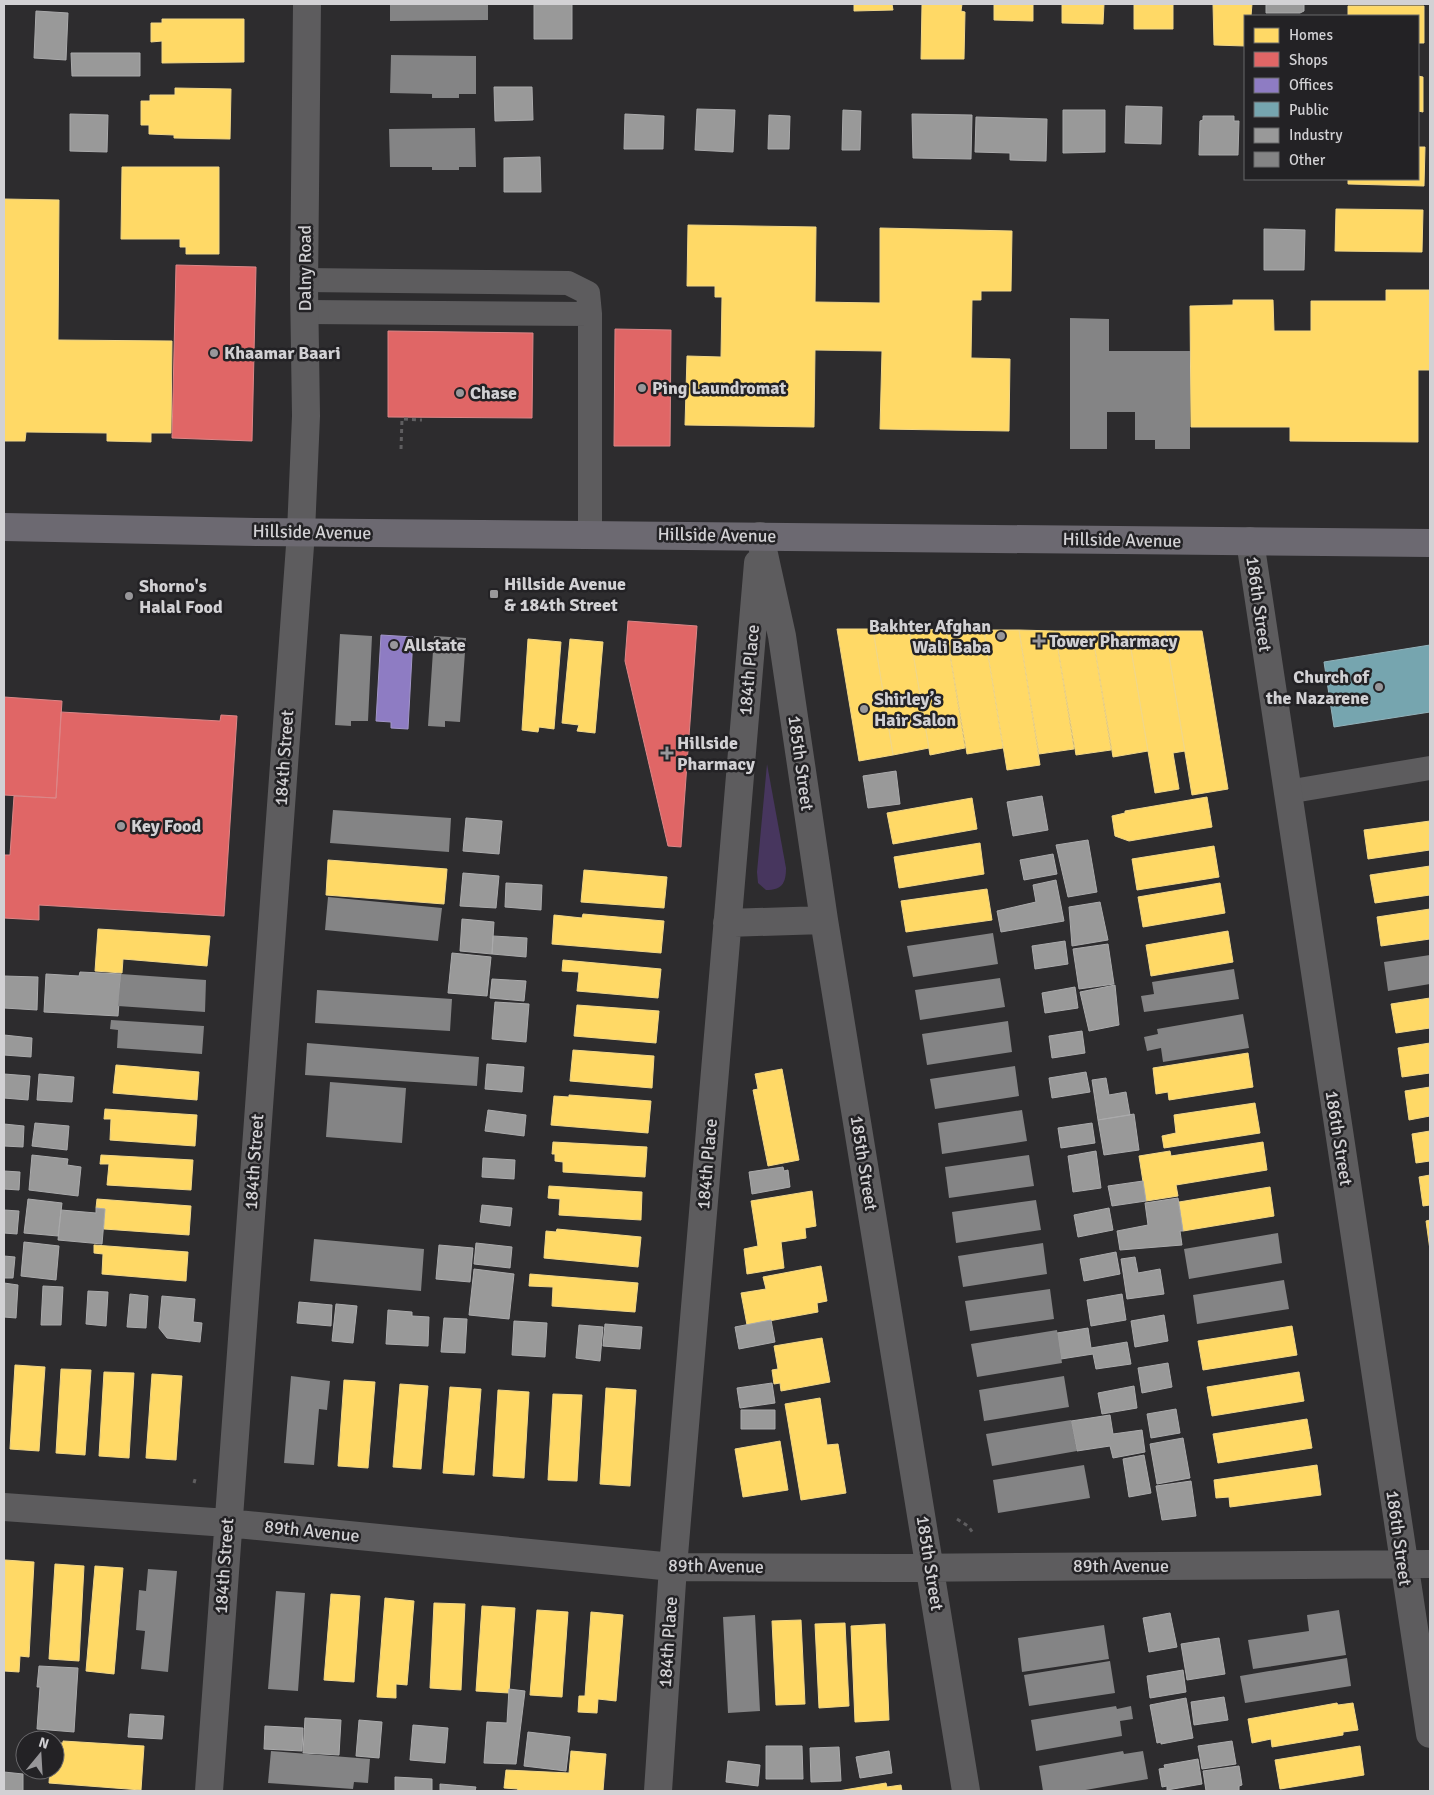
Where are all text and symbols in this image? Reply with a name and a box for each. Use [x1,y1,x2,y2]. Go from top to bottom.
legend [1244,15,1419,180]
text: Homes [1289,26,1333,44]
text: Shops [1289,51,1328,69]
text: Offices [1289,76,1334,94]
text: Public [1289,101,1329,119]
text: Industry [1289,126,1342,144]
text: Other [1289,151,1326,169]
street label: Dalny Road [294,225,316,311]
place label: Khaamar Baari [224,342,341,364]
marker: Khaamar Baari [208,347,220,359]
place label: Ping Laundromat [652,377,786,399]
place label: Chase [470,382,517,404]
marker: Ping Laundromat [636,382,648,394]
marker: Chase [454,387,466,399]
street label: Hillside Avenue [252,520,372,544]
street label: Hillside Avenue [657,523,777,547]
street label: Hillside Avenue [1062,528,1182,552]
street label: 186th Street [1241,555,1277,653]
place label: Hillside Avenue & 184th Street [504,573,626,616]
place label: Shorno's Halal Food [139,575,223,618]
marker: Hillside Avenue & 184th Street [488,588,500,600]
marker: Shorno's Halal Food [123,590,135,602]
place label: Bakhter Afghan Wali Baba [869,615,991,658]
street label: 184th Place [734,624,764,716]
marker: Bakhter Afghan Wali Baba [995,630,1007,642]
place label: Tower Pharmacy [1049,630,1177,652]
place label: Allstate [404,634,466,656]
marker: Tower Pharmacy [1033,635,1045,647]
marker: Allstate [388,639,400,651]
place label: Church of the Nazarene [1265,666,1370,709]
marker: Church of the Nazarene [1373,681,1385,693]
place label: Shirley’s Hair Salon [874,688,956,731]
marker: Shirley’s Hair Salon [858,703,870,715]
street label: 184th Street [270,709,298,807]
street label: 185th Street [783,714,819,812]
place label: Hillside Pharmacy [677,732,755,775]
marker: Hillside Pharmacy [661,747,673,759]
place label: Key Food [131,815,201,837]
marker: Key Food [115,820,127,832]
street label: 186th Street [1321,1089,1357,1187]
street label: 184th Street [240,1113,268,1211]
street label: 185th Street [846,1114,882,1212]
street label: 184th Place [692,1118,722,1210]
street label: 186th Street [1381,1489,1417,1587]
street label: 185th Street [912,1514,948,1612]
street label: 89th Avenue [263,1515,361,1547]
street label: 184th Street [210,1517,238,1615]
street label: 89th Avenue [668,1554,764,1578]
street label: 89th Avenue [1073,1555,1169,1577]
street label: 184th Place [654,1596,682,1688]
north arrow [15,1730,65,1780]
text: N [37,1734,51,1753]

